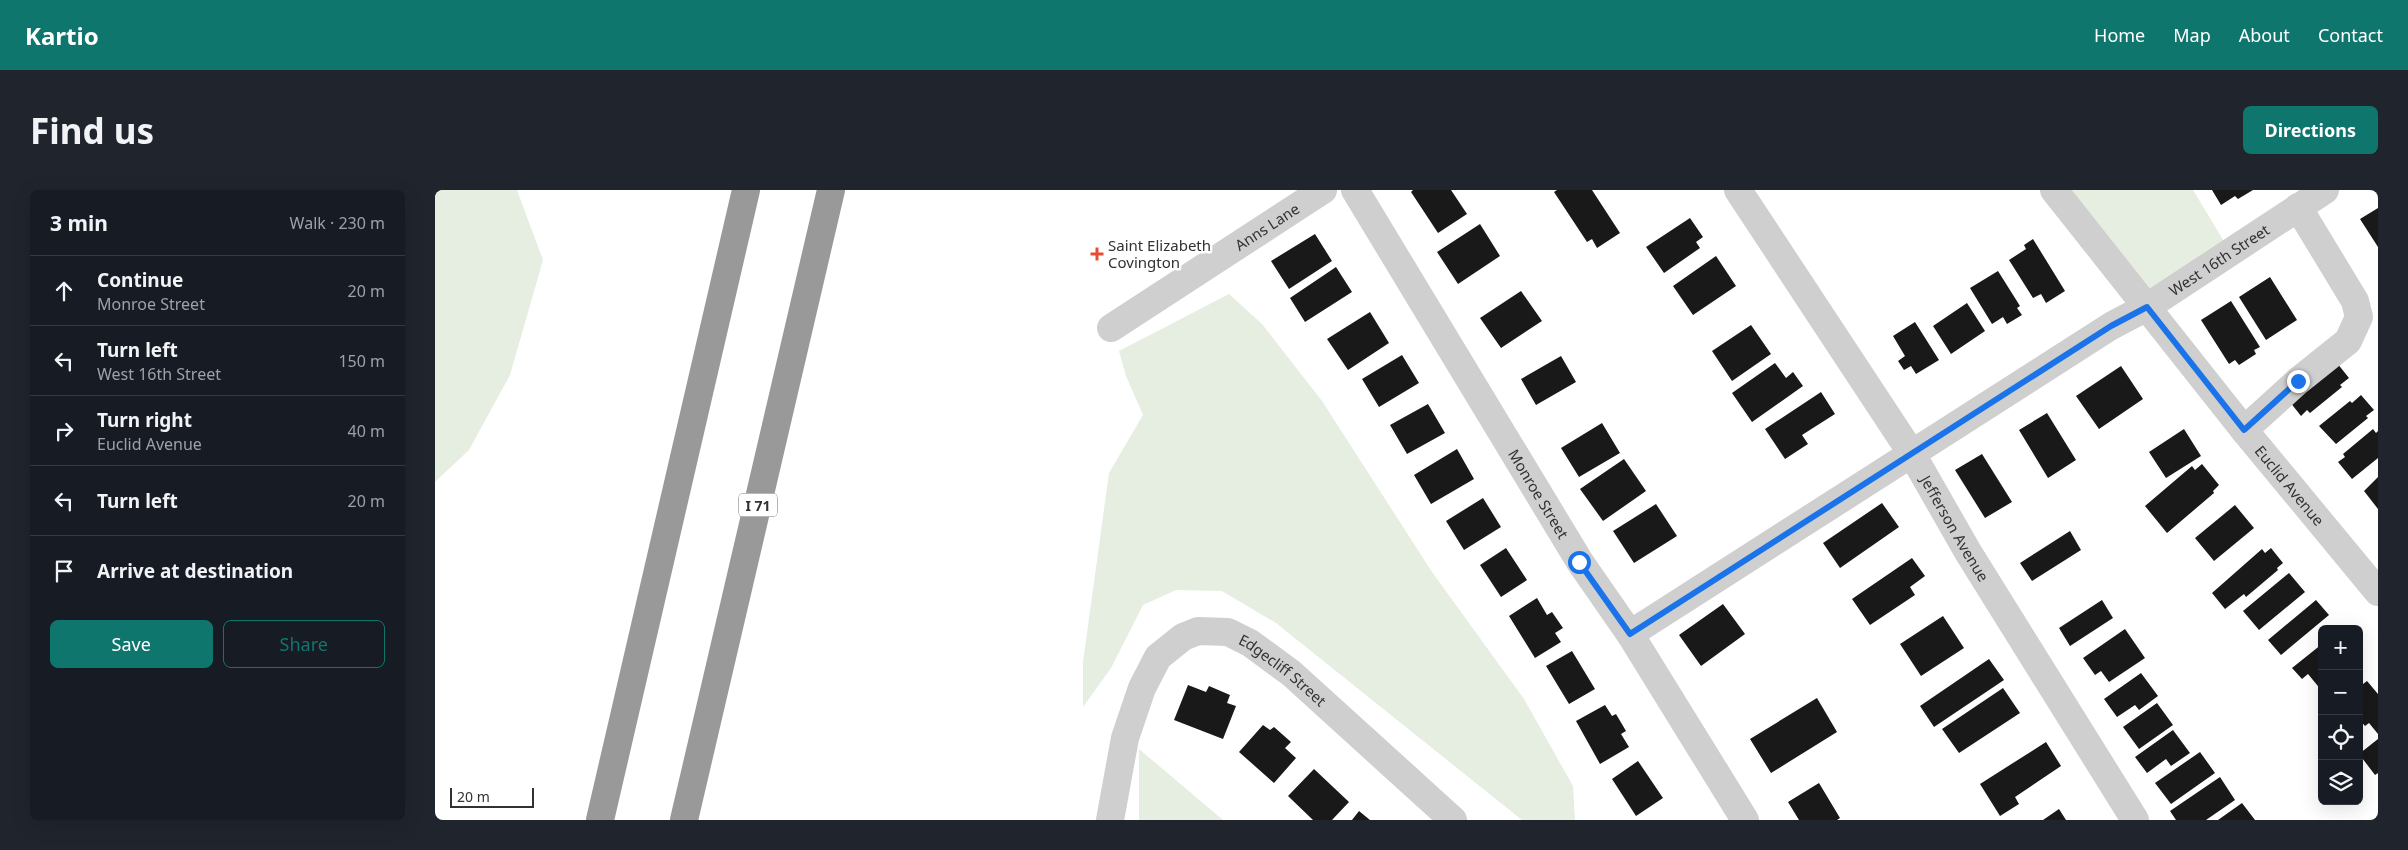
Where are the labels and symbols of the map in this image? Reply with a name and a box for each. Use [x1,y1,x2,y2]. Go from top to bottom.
street label: Anns Lane [1231,198,1303,255]
street label: West 16th Street [2165,219,2274,300]
place label: Saint Elizabeth Covington [1108,235,1211,272]
marker: Saint Elizabeth Covington [1090,247,1104,261]
route end [2287,370,2310,393]
street label: Euclid Avenue [2251,441,2329,530]
street label: Monroe Street [1504,445,1574,543]
street label: Jefferson Avenue [1915,470,1994,585]
road number: I 71 [739,494,777,516]
route start [1568,551,1591,574]
street label: Edgecliff Street [1236,629,1331,711]
scale bar [450,785,534,808]

